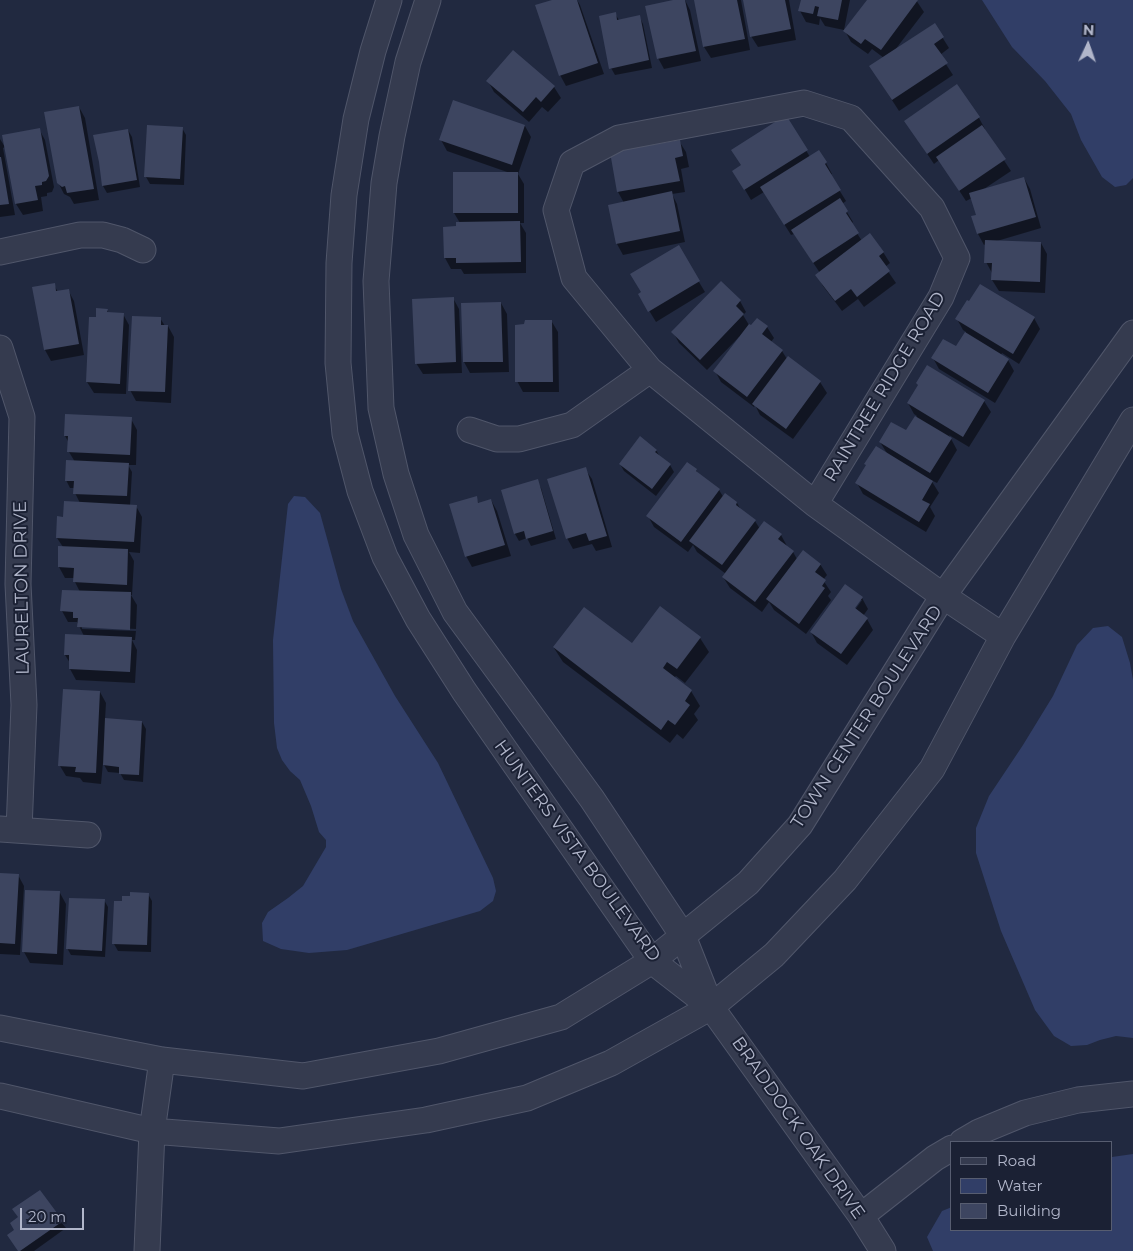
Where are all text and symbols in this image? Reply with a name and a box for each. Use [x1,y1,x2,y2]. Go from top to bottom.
north arrow [1063,20,1113,70]
text: N [1083,21,1095,39]
street label: RAINTREE RIDGE ROAD [820,288,950,486]
street label: LAURELTON DRIVE [10,501,34,675]
street label: TOWN CENTER BOULEVARD [787,601,947,833]
street label: HUNTERS VISTA BOULEVARD [489,736,665,966]
street label: BRADDOCK OAK DRIVE [727,1033,869,1223]
legend [950,1141,1113,1231]
text: Road [997,1151,1036,1170]
text: Water [997,1176,1043,1195]
scale bar [22,1198,86,1230]
text: Building [997,1201,1061,1220]
text: 20 m [28,1207,66,1226]

